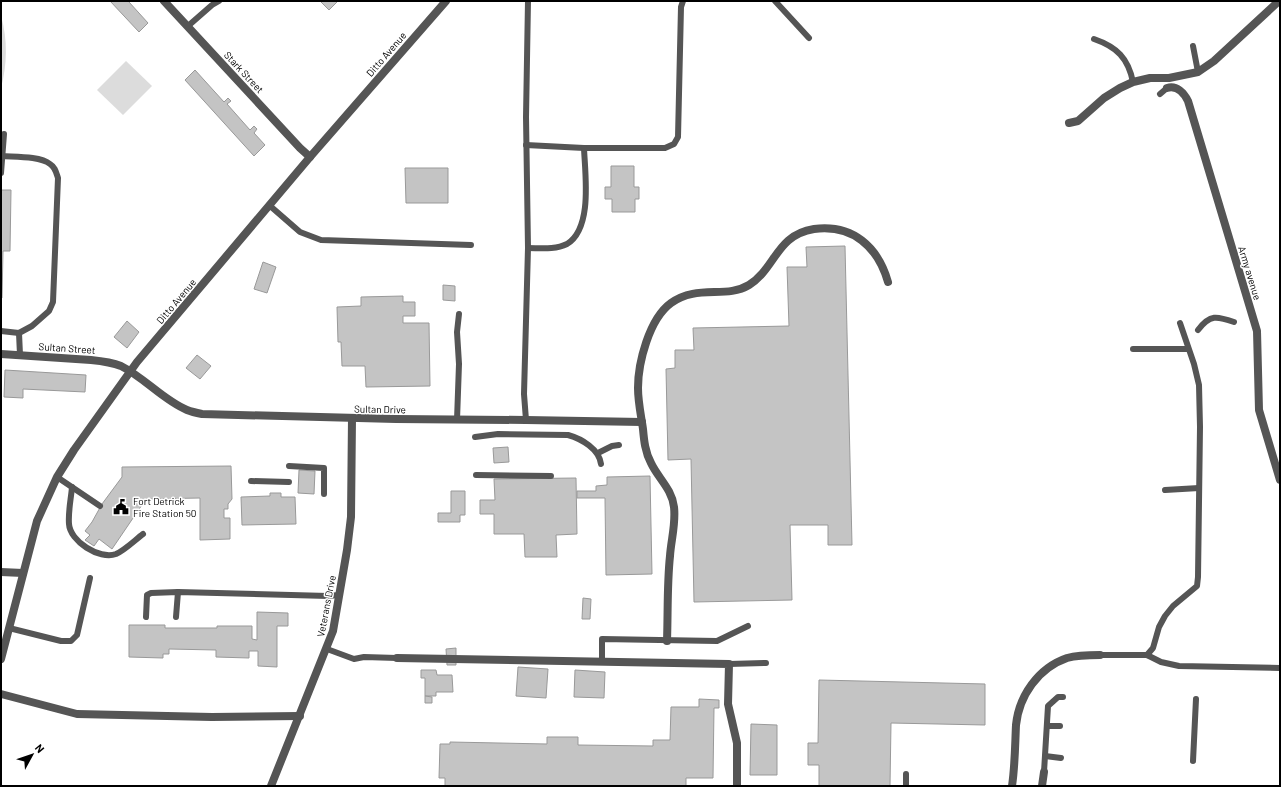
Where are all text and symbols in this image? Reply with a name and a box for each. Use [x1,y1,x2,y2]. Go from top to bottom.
street label: Ditto Avenue [363,29,409,79]
street label: Stark Street [222,49,267,96]
street label: Army avenue [1236,245,1264,301]
street label: Ditto Avenue [154,276,198,326]
street label: Sultan Street [38,340,96,356]
street label: Sultan Drive [354,403,406,415]
place label: Fort Detrick Fire Station 50 [133,495,197,519]
public building icon: Fort Detrick Fire Station 50 [112,498,130,516]
street label: Veterans Drive [314,574,338,638]
north arrow [12,735,52,775]
text: N [33,741,47,755]

